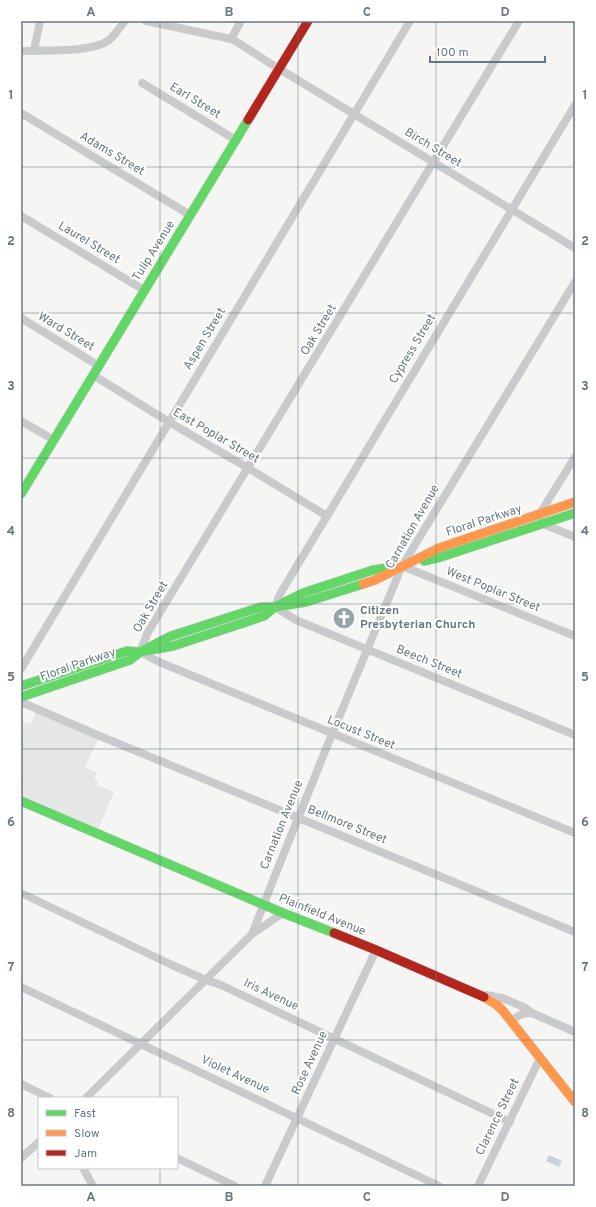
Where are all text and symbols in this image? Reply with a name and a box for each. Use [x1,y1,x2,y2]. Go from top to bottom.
text: A [86,5,96,21]
text: B [225,5,234,21]
text: C [363,5,371,21]
text: D [500,5,510,21]
scale bar [430,38,545,64]
text: 100 m [436,45,469,61]
street label: Earl Street [166,79,224,123]
text: 1 [8,88,14,104]
text: 1 [582,88,588,104]
street label: Birch Street [401,125,465,171]
street label: Adams Street [77,128,147,180]
street label: Laurel Street [55,218,123,268]
street label: Tulip Avenue [129,218,179,284]
text: 2 [7,234,15,250]
text: 2 [581,234,589,250]
street label: Oak Street [297,301,341,359]
street label: Aspen Street [180,305,230,373]
street label: Ward Street [35,309,97,355]
street label: Cypress Street [386,311,440,387]
text: 3 [7,379,15,395]
text: 3 [581,379,589,395]
street label: East Poplar Street [170,405,262,467]
street label: Carnation Avenue [382,482,444,572]
street label: Floral Parkway [444,501,524,541]
text: 4 [7,524,15,540]
text: 4 [581,524,589,540]
street label: West Poplar Street [444,564,542,616]
street label: Oak Street [130,578,172,636]
place label: Citizen Presbyterian Church [360,603,475,633]
church icon: Citizen Presbyterian Church [331,605,357,631]
street label: Beech Street [394,641,464,683]
street label: Floral Parkway [38,645,118,685]
text: 5 [7,670,15,686]
text: 5 [581,670,589,686]
street label: Locust Street [325,712,397,754]
street label: Carnation Avenue [257,778,307,872]
street label: Bellmore Street [305,802,389,848]
text: 6 [7,815,15,831]
text: 6 [581,815,589,831]
street label: Plainfield Avenue [276,890,368,940]
text: 7 [8,960,15,976]
text: 7 [582,960,589,976]
street label: Iris Avenue [241,975,301,1015]
street label: Rose Avenue [288,1028,332,1098]
street label: Violet Avenue [198,1052,272,1098]
street label: Clarence Street [472,1076,524,1158]
legend [38,1097,178,1169]
text: 8 [7,1106,15,1122]
text: Fast [74,1106,96,1122]
text: 8 [581,1106,589,1122]
text: Slow [74,1126,100,1142]
text: Jam [74,1146,97,1162]
text: A [86,1190,96,1206]
text: B [225,1190,234,1206]
text: C [363,1190,371,1206]
text: D [500,1190,510,1206]

